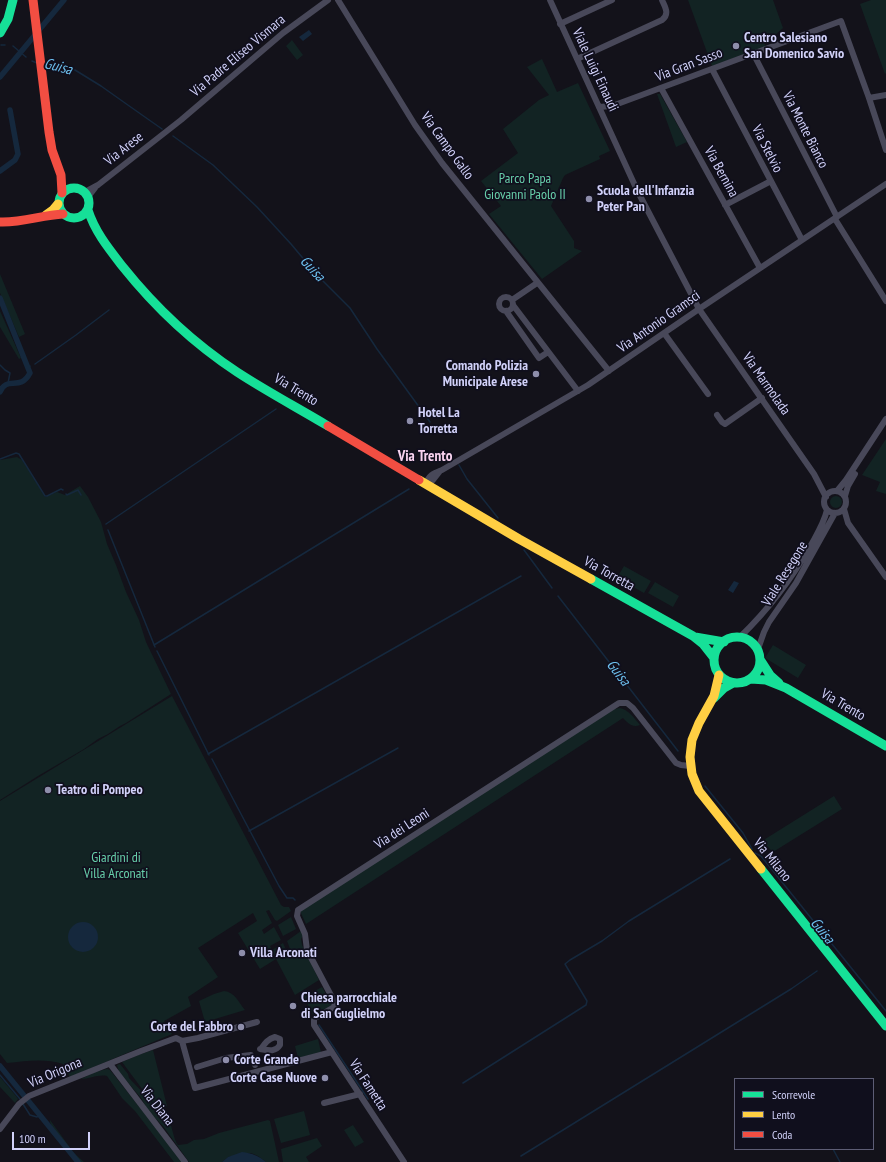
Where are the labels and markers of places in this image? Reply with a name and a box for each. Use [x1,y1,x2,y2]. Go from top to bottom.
place label: Centro Salesiano San Domenico Savio [744,30,844,62]
marker: Centro Salesiano San Domenico Savio [731,41,741,51]
place label: Scuola dell'Infanzia Peter Pan [597,183,694,216]
marker: Scuola dell'Infanzia Peter Pan [584,194,594,204]
place label: Comando Polizia Municipale Arese [443,358,528,390]
marker: Comando Polizia Municipale Arese [531,369,541,379]
place label: Hotel La Torretta [418,405,460,438]
marker: Hotel La Torretta [405,416,415,426]
place label: Teatro di Pompeo [56,782,143,798]
marker: Teatro di Pompeo [43,785,53,795]
place label: Villa Arconati [250,945,317,961]
marker: Villa Arconati [237,948,247,958]
place label: Chiesa parrocchiale di San Guglielmo [301,990,397,1022]
marker: Chiesa parrocchiale di San Guglielmo [288,1001,298,1011]
place label: Corte del Fabbro [151,1019,233,1035]
marker: Corte del Fabbro [236,1022,246,1032]
place label: Corte Grande [234,1052,299,1068]
marker: Corte Grande [221,1055,231,1065]
place label: Corte Case Nuove [230,1070,317,1086]
marker: Corte Case Nuove [320,1073,330,1083]

